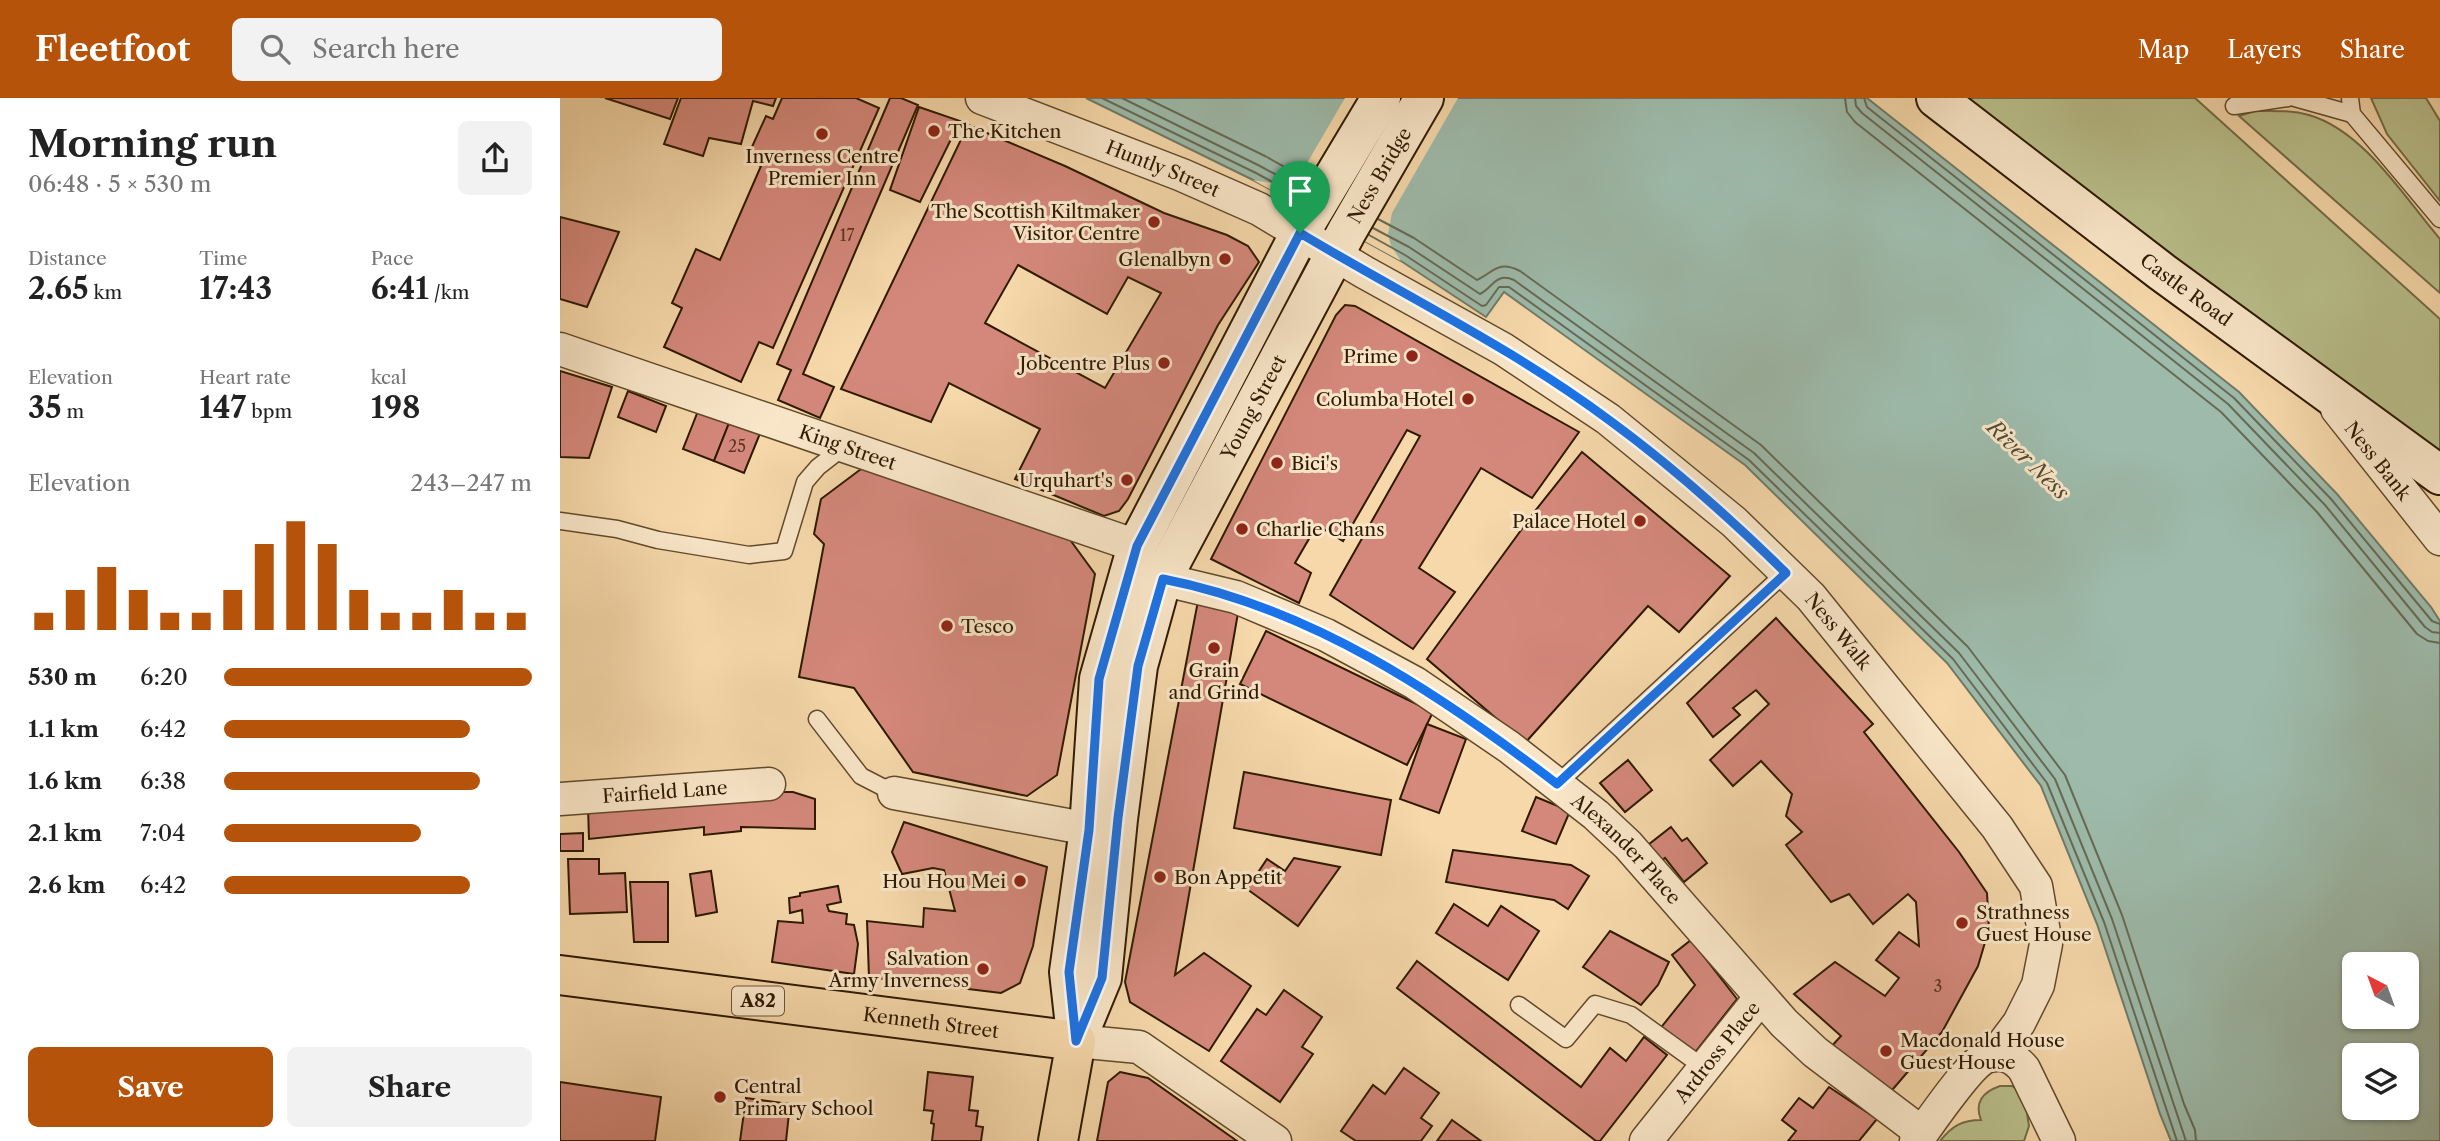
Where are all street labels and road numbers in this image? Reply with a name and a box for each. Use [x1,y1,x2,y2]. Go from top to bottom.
street label: Ness Bridge [1343,124,1416,227]
street label: Huntly Street [1102,136,1223,202]
street label: Castle Road [2135,249,2236,331]
street label: Young Street [1216,351,1291,465]
street label: Ness Bank [2339,417,2416,506]
street label: King Street [796,420,900,475]
street label: Ness Walk [1800,588,1877,675]
street label: Fairfield Lane [601,776,728,808]
street label: Alexander Place [1566,789,1686,909]
road number: A82 [732,986,784,1016]
street label: Ardross Place [1669,997,1765,1108]
street label: Kenneth Street [862,1003,1001,1043]

